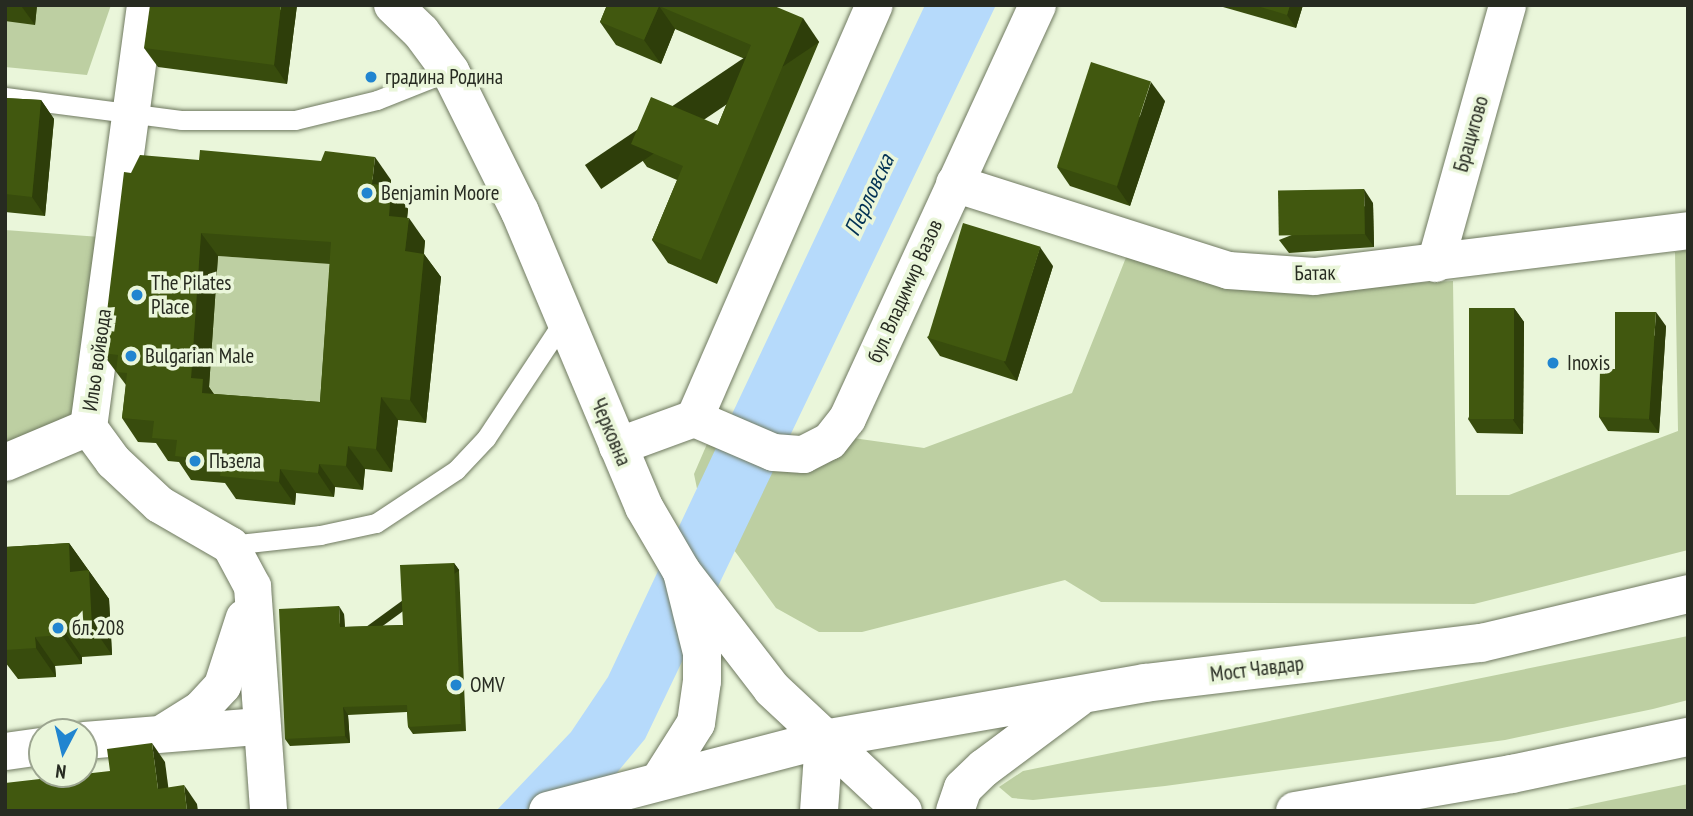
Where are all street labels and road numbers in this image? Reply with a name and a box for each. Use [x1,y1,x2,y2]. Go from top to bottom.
street label: Брацигово [1448,93,1494,175]
street label: бул. Владимир Вазов [862,215,948,367]
street label: Батак [1294,260,1336,286]
street label: Ильо войвода [77,307,117,413]
street label: Черковна [586,394,636,470]
street label: Мост Чавдар [1208,651,1306,687]

